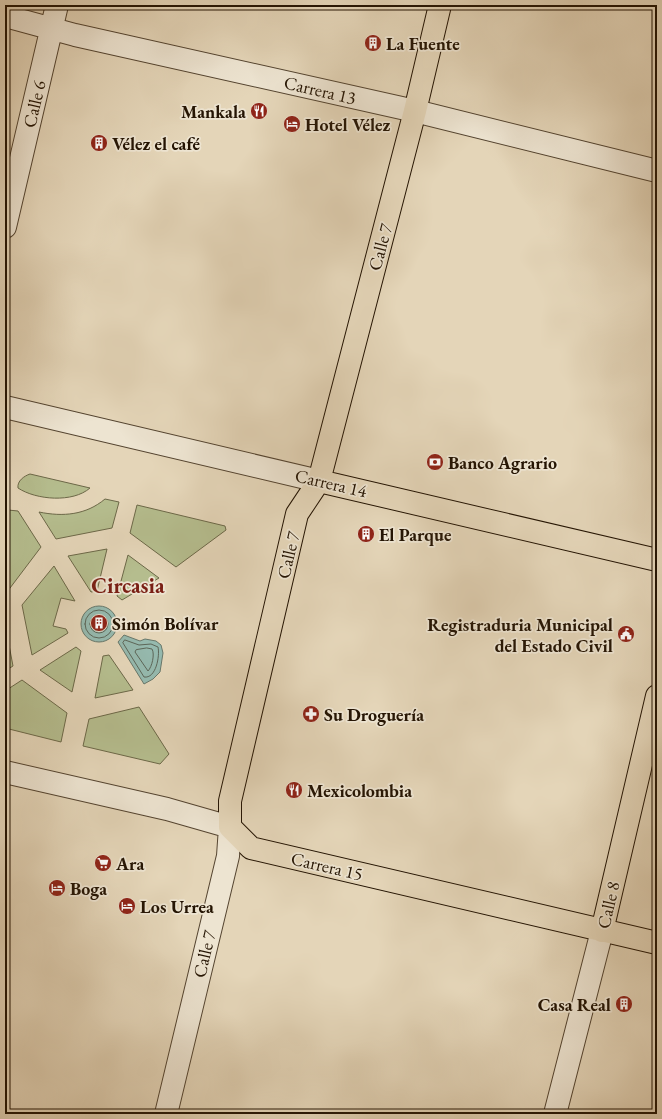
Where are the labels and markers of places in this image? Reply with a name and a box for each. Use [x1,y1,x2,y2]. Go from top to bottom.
place label: La Fuente [386,32,460,55]
building icon: La Fuente [363,33,383,53]
place label: Mankala [181,100,246,123]
restaurant icon: Mankala [249,101,269,121]
place label: Hotel Vélez [305,113,390,136]
hotel icon: Hotel Vélez [282,114,302,134]
place label: Vélez el café [112,132,201,155]
building icon: Vélez el café [89,133,109,153]
place label: Banco Agrario [448,451,557,474]
bank icon: Banco Agrario [425,452,445,472]
place label: El Parque [379,523,452,546]
building icon: El Parque [356,524,376,544]
place label: Simón Bolívar [112,612,219,635]
building icon: Simón Bolívar [89,613,109,633]
place label: Registraduria Municipal del Estado Civil [427,613,613,657]
public building icon: Registraduria Municipal del Estado Civil [616,624,636,644]
place label: Su Droguería [324,703,424,726]
pharmacy icon: Su Droguería [301,704,321,724]
place label: Mexicolombia [307,779,412,802]
restaurant icon: Mexicolombia [284,780,304,800]
place label: Ara [115,852,144,875]
supermarket icon: Ara [93,853,113,873]
place label: Boga [70,877,107,900]
hotel icon: Boga [47,878,67,898]
place label: Los Urrea [140,895,214,918]
hotel icon: Los Urrea [117,896,137,916]
place label: Casa Real [538,993,611,1016]
building icon: Casa Real [614,994,634,1014]

